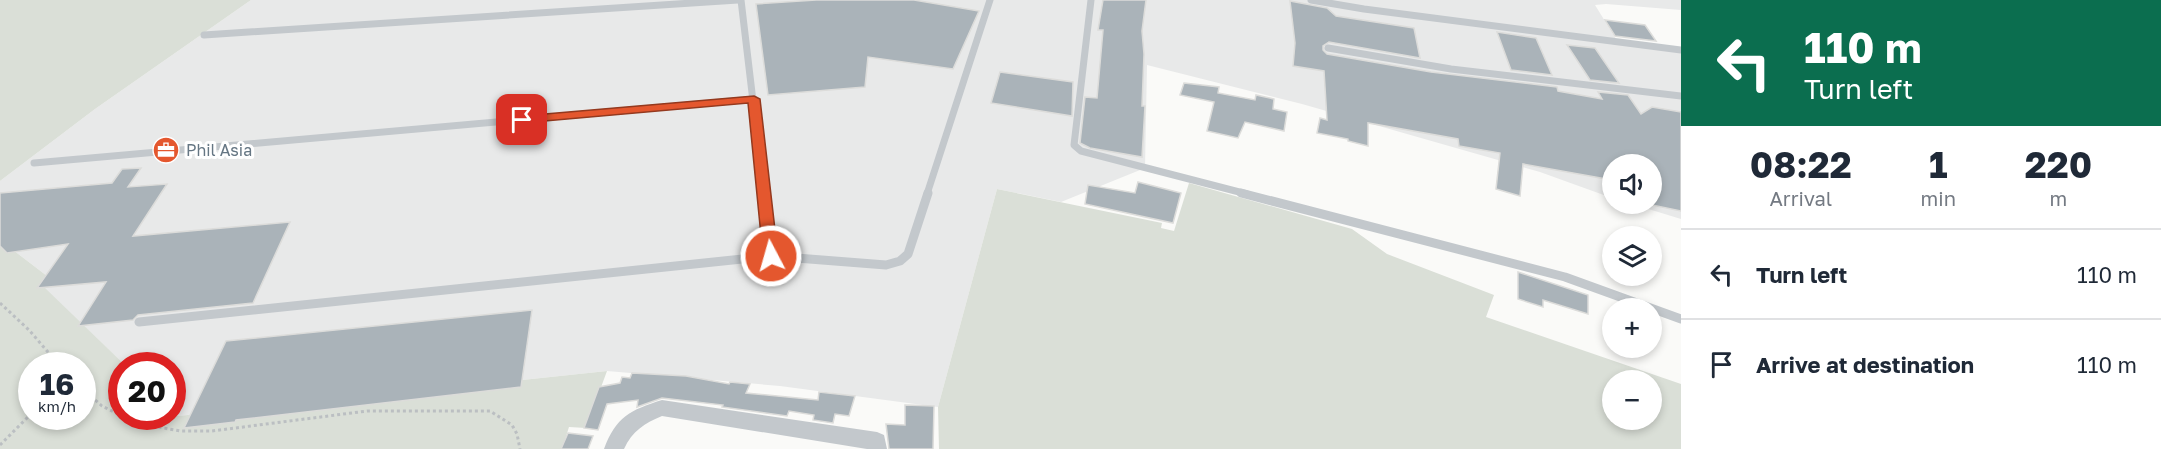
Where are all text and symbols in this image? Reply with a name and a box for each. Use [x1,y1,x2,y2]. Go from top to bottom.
text: 110 m [1804,22,1922,72]
icon: left [1705,24,1783,102]
text: Turn left [1804,73,1913,105]
pin [496,94,547,145]
icon: arrive [505,103,538,136]
office icon: Phil Asia [151,135,181,165]
place label: Phil Asia [186,140,252,160]
text: 08:22 [1750,143,1852,186]
text: 1 [1929,143,1948,186]
text: 220 [2025,143,2092,186]
map controls [1602,154,1662,430]
button: sound [1602,154,1662,214]
text: Arrival [1769,186,1832,210]
text: min [1921,186,1956,210]
text: m [2050,186,2067,210]
position arrow [739,224,803,288]
button: layers [1602,226,1662,286]
icon: left [1705,258,1738,291]
text: Turn left [1756,261,1847,288]
text: 110 m [2077,261,2137,288]
button: + [1602,298,1662,358]
icon: arrive [1705,348,1738,381]
text: Arrive at destination [1756,351,1974,378]
text: 110 m [2077,351,2137,378]
speed limit sign: 20 [108,352,186,430]
text: 16 [40,366,74,402]
button: − [1602,370,1662,430]
text: km/h [38,397,76,415]

